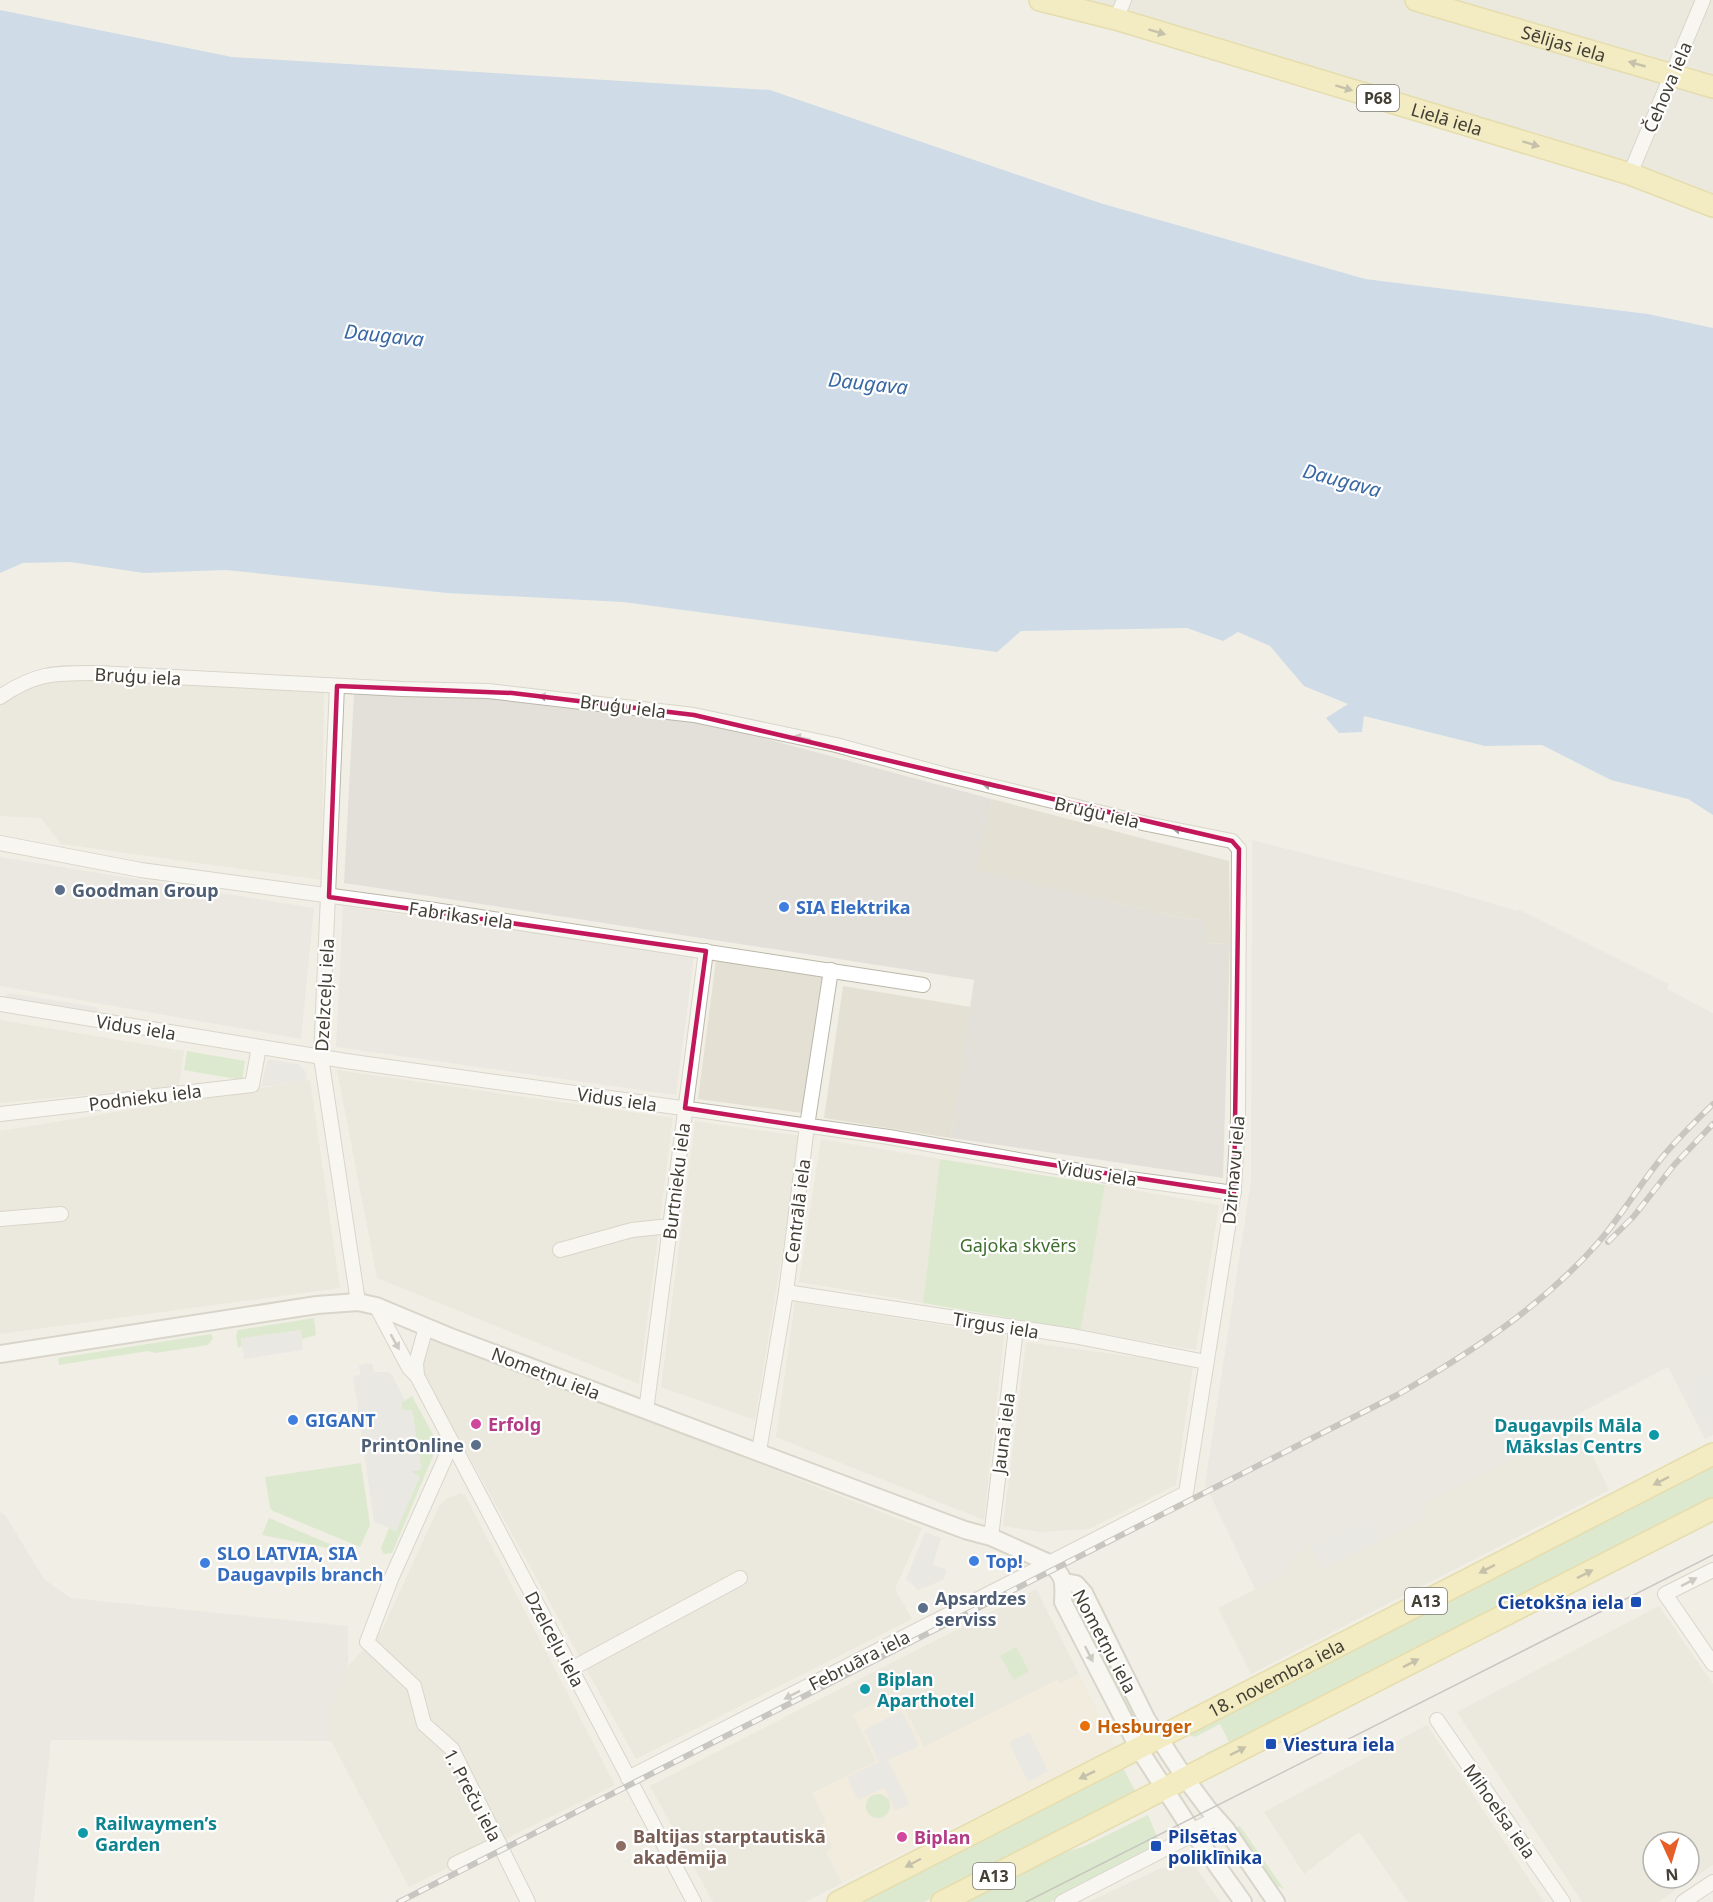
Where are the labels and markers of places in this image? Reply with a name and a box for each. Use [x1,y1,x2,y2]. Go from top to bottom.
place label: Goodman Group [72,878,219,902]
marker: Goodman Group [53,883,67,897]
place label: SIA Elektrika [796,895,911,919]
marker: SIA Elektrika [777,900,791,914]
place label: GIGANT [305,1408,376,1432]
place label: Erfolg [488,1412,541,1436]
marker: GIGANT [286,1413,300,1427]
place label: Daugavpils Māla Mākslas Centrs [1494,1413,1642,1458]
marker: Erfolg [469,1417,483,1431]
marker: Daugavpils Māla Mākslas Centrs [1647,1428,1661,1442]
place label: PrintOnline [361,1433,464,1457]
marker: PrintOnline [469,1438,483,1452]
place label: SLO LATVIA, SIA Daugavpils branch [217,1541,383,1586]
place label: Top! [986,1549,1023,1573]
marker: Top! [967,1554,981,1568]
marker: SLO LATVIA, SIA Daugavpils branch [198,1556,212,1570]
place label: Apsardzes serviss [935,1586,1026,1631]
place label: Cietokšņa iela [1498,1590,1624,1614]
marker: Cietokšņa iela [1629,1595,1643,1609]
marker: Apsardzes serviss [916,1601,930,1615]
place label: Biplan Aparthotel [877,1667,974,1712]
marker: Biplan Aparthotel [858,1682,872,1696]
place label: Hesburger [1097,1714,1192,1738]
marker: Hesburger [1078,1719,1092,1733]
place label: Viestura iela [1283,1732,1395,1756]
marker: Viestura iela [1264,1737,1278,1751]
place label: Railwaymen’s Garden [95,1811,217,1856]
place label: Baltijas starptautiskā akadēmija [633,1824,826,1869]
place label: Pilsētas poliklīnika [1168,1824,1262,1869]
place label: Biplan [914,1825,971,1849]
marker: Railwaymen’s Garden [76,1826,90,1840]
marker: Biplan [895,1830,909,1844]
marker: Baltijas starptautiskā akadēmija [614,1839,628,1853]
marker: Pilsētas poliklīnika [1149,1839,1163,1853]

